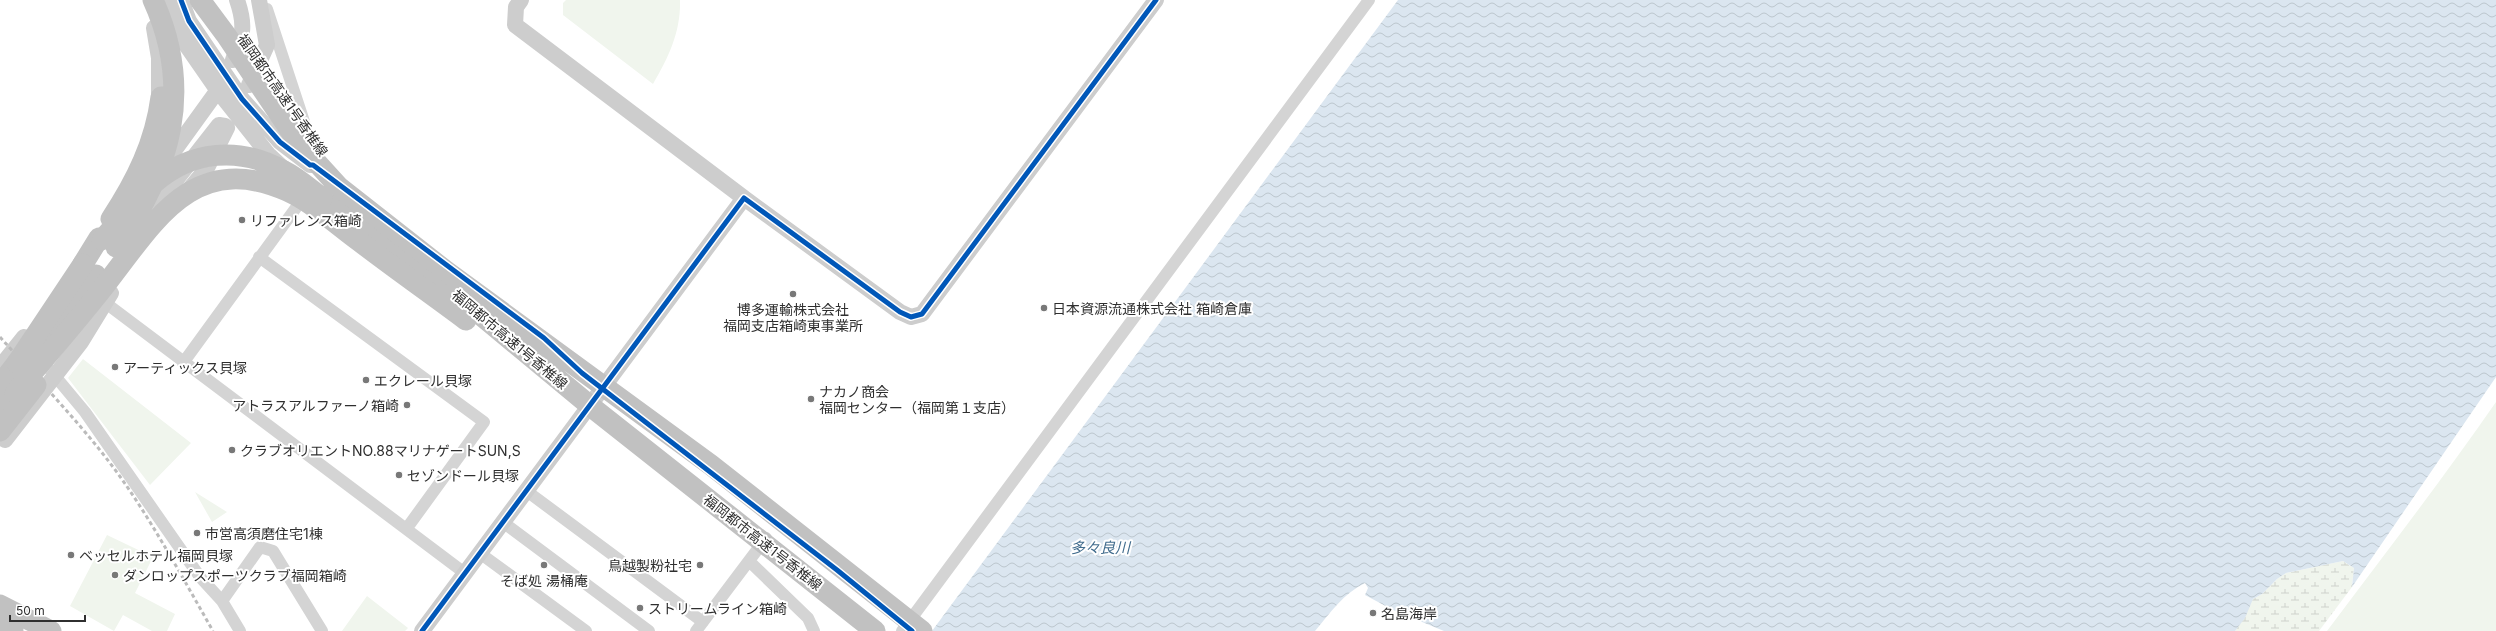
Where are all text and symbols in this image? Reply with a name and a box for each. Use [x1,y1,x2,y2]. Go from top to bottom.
street label: 福岡都市高速1号香椎線 [234,30,332,160]
place label: リファレンス箱崎 [250,212,362,229]
marker: リファレンス箱崎 [237,215,247,225]
street label: 福岡都市高速1号香椎線 [449,286,571,392]
marker: 博多運輸株式会社 福岡支店箱崎東事業所 [788,289,798,299]
place label: 日本資源流通株式会社 箱崎倉庫 [1052,300,1252,317]
place label: 博多運輸株式会社 福岡支店箱崎東事業所 [723,301,863,334]
marker: 日本資源流通株式会社 箱崎倉庫 [1039,303,1049,313]
place label: アーティックス貝塚 [123,359,247,376]
marker: アーティックス貝塚 [110,362,120,372]
place label: エクレール貝塚 [374,372,472,389]
marker: エクレール貝塚 [361,375,371,385]
place label: ナカノ商会 福岡センター（福岡第１支店） [819,383,1015,416]
marker: ナカノ商会 福岡センター（福岡第１支店） [806,394,816,404]
place label: アトラスアルファーノ箱崎 [232,397,399,414]
marker: アトラスアルファーノ箱崎 [402,400,412,410]
place label: クラブオリエントNO.88マリナゲートSUN,S [240,442,521,459]
marker: クラブオリエントNO.88マリナゲートSUN,S [227,445,237,455]
place label: セゾンドール貝塚 [407,467,519,484]
marker: セゾンドール貝塚 [394,470,404,480]
street label: 福岡都市高速1号香椎線 [700,490,826,594]
place label: 市営高須磨住宅1棟 [205,525,323,542]
marker: 市営高須磨住宅1棟 [192,528,202,538]
water label: 多々良川 [1070,538,1132,557]
place label: ベッセルホテル福岡貝塚 [79,547,233,564]
marker: ベッセルホテル福岡貝塚 [66,550,76,560]
place label: 鳥越製粉社宅 [608,557,692,574]
marker: そば処 湯桶庵 [539,560,549,570]
marker: 鳥越製粉社宅 [695,560,705,570]
place label: ダンロップスポーツクラブ福岡箱崎 [123,567,347,584]
marker: ダンロップスポーツクラブ福岡箱崎 [110,570,120,580]
place label: そば処 湯桶庵 [500,572,588,589]
scale bar [10,597,85,623]
place label: ストリームライン箱崎 [648,600,787,617]
text: 50 m [16,603,45,618]
marker: ストリームライン箱崎 [635,603,645,613]
place label: 名島海岸 [1381,605,1437,622]
marker: 名島海岸 [1368,608,1378,618]

